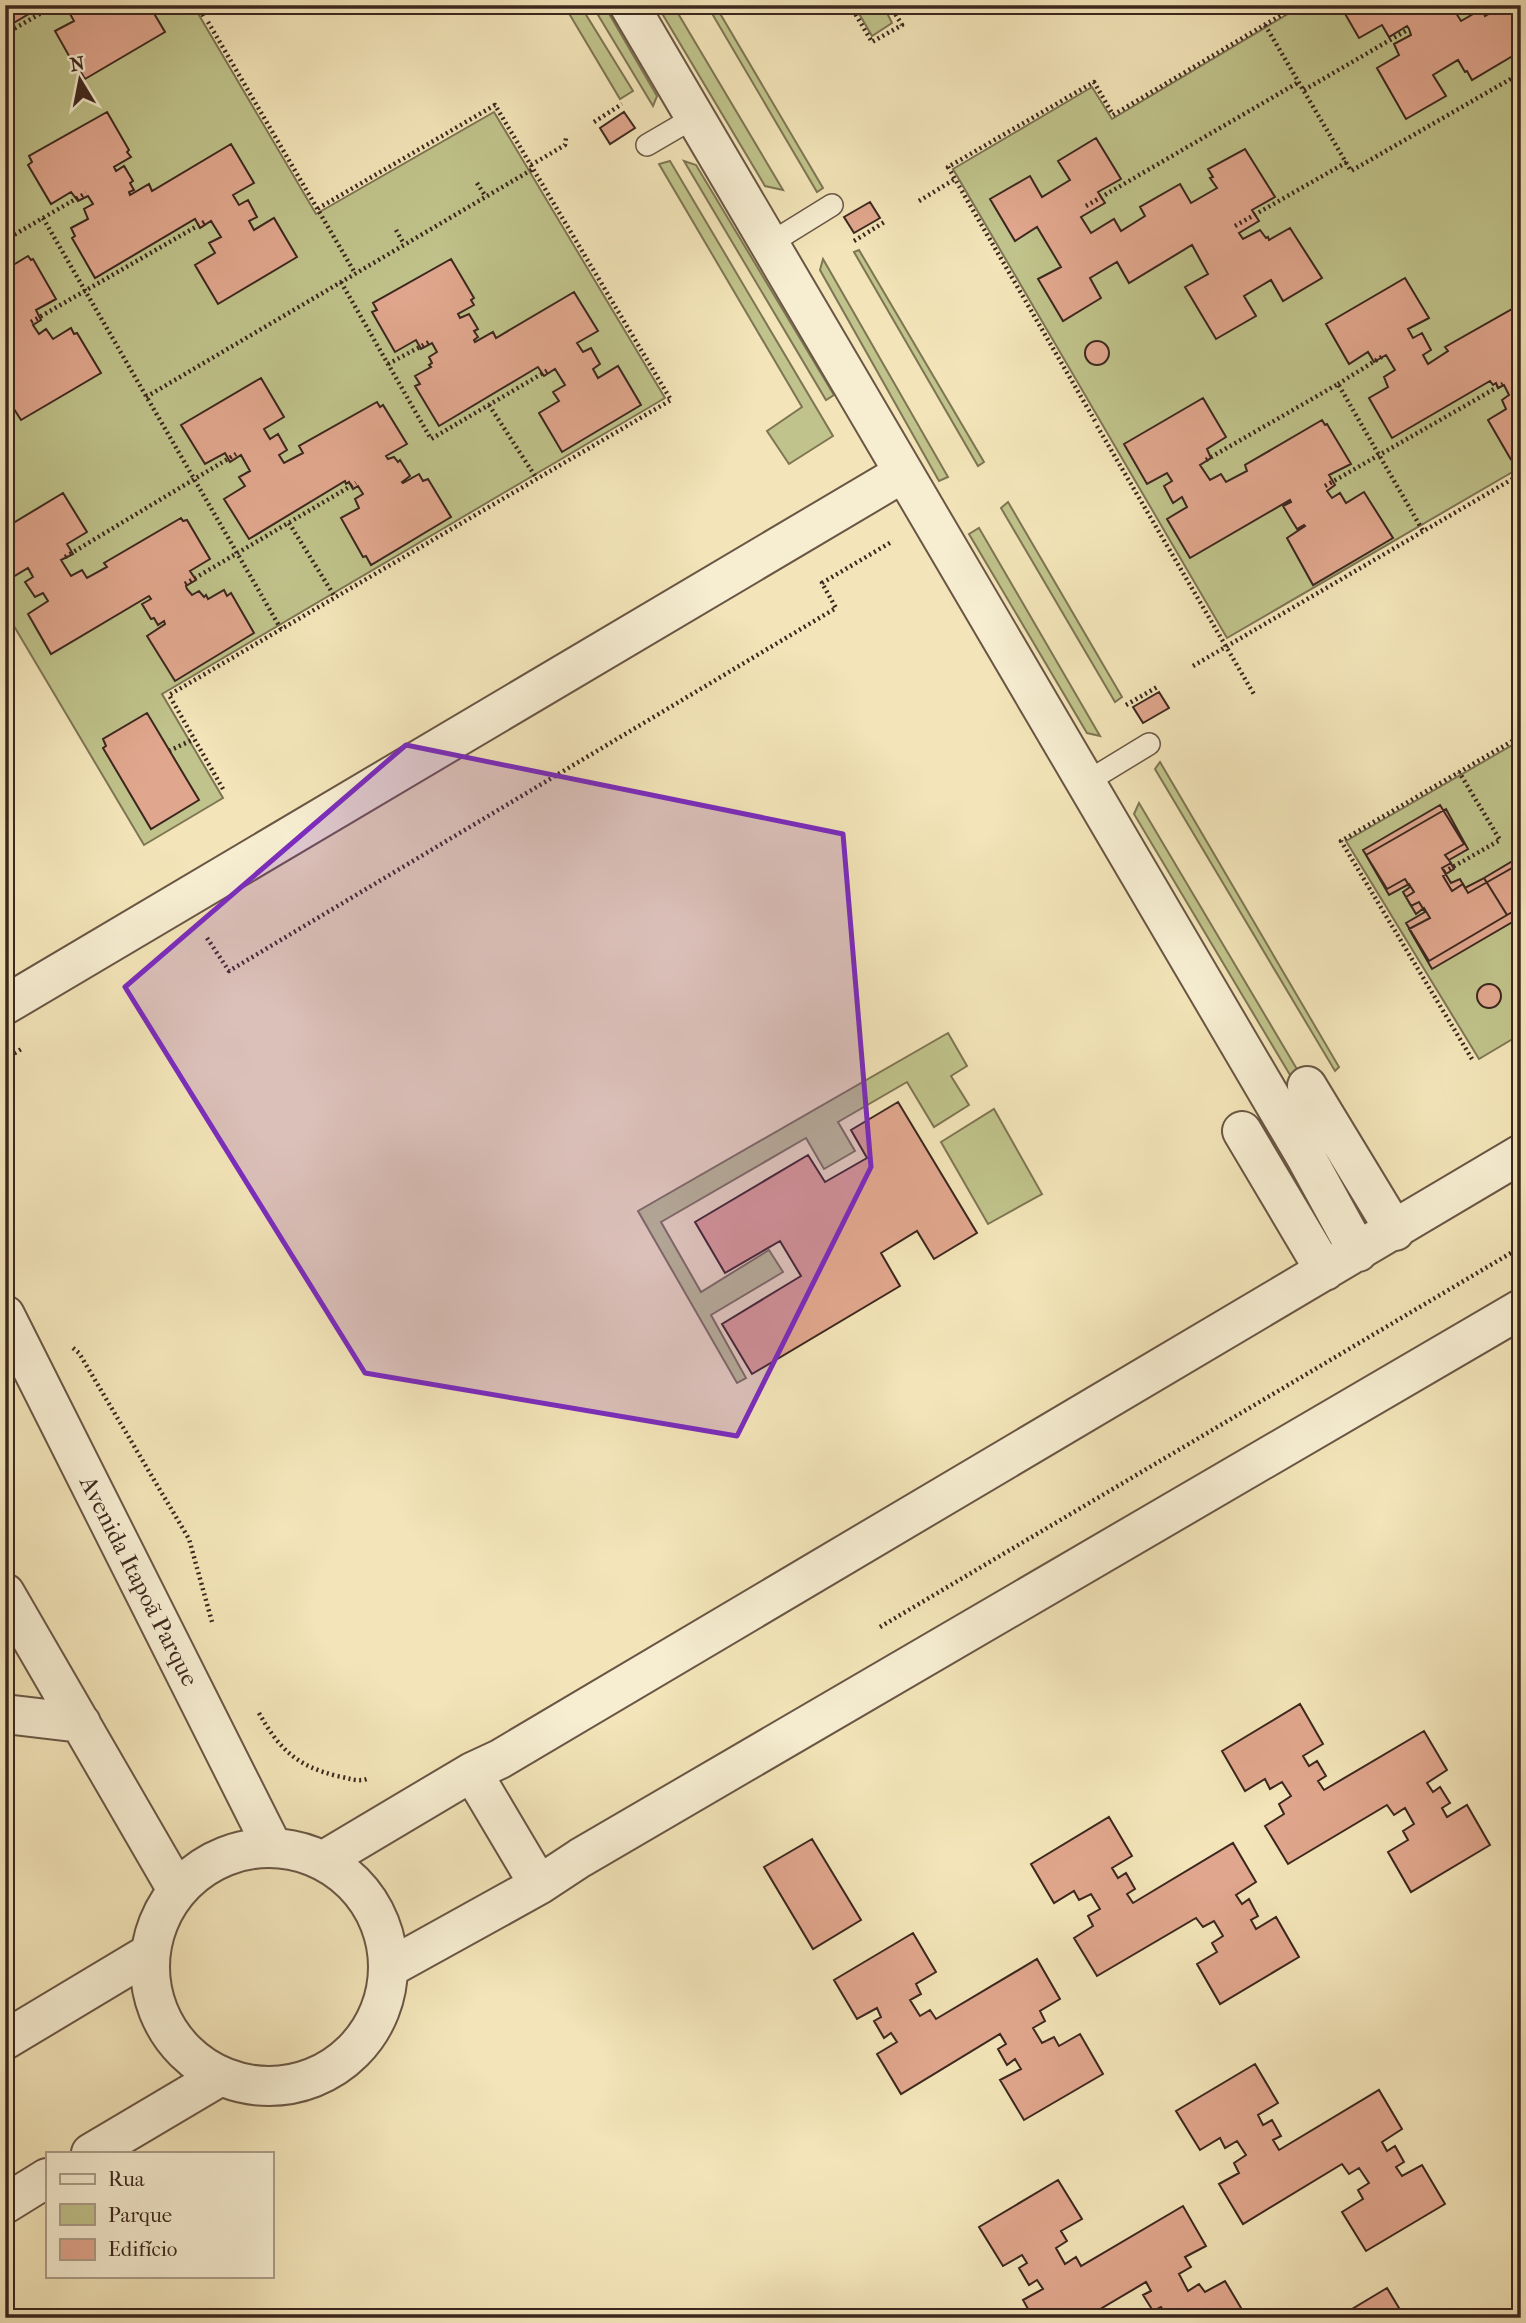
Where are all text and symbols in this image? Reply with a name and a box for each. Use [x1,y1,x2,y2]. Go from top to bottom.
north arrow [46,46,116,116]
text: N [68,52,87,76]
street label: Avenida Itapoã Parque [73,1470,204,1691]
legend [46,2152,273,2278]
text: Rua [108,2167,145,2191]
text: Parque [108,2203,172,2227]
text: Edifício [108,2237,177,2261]

